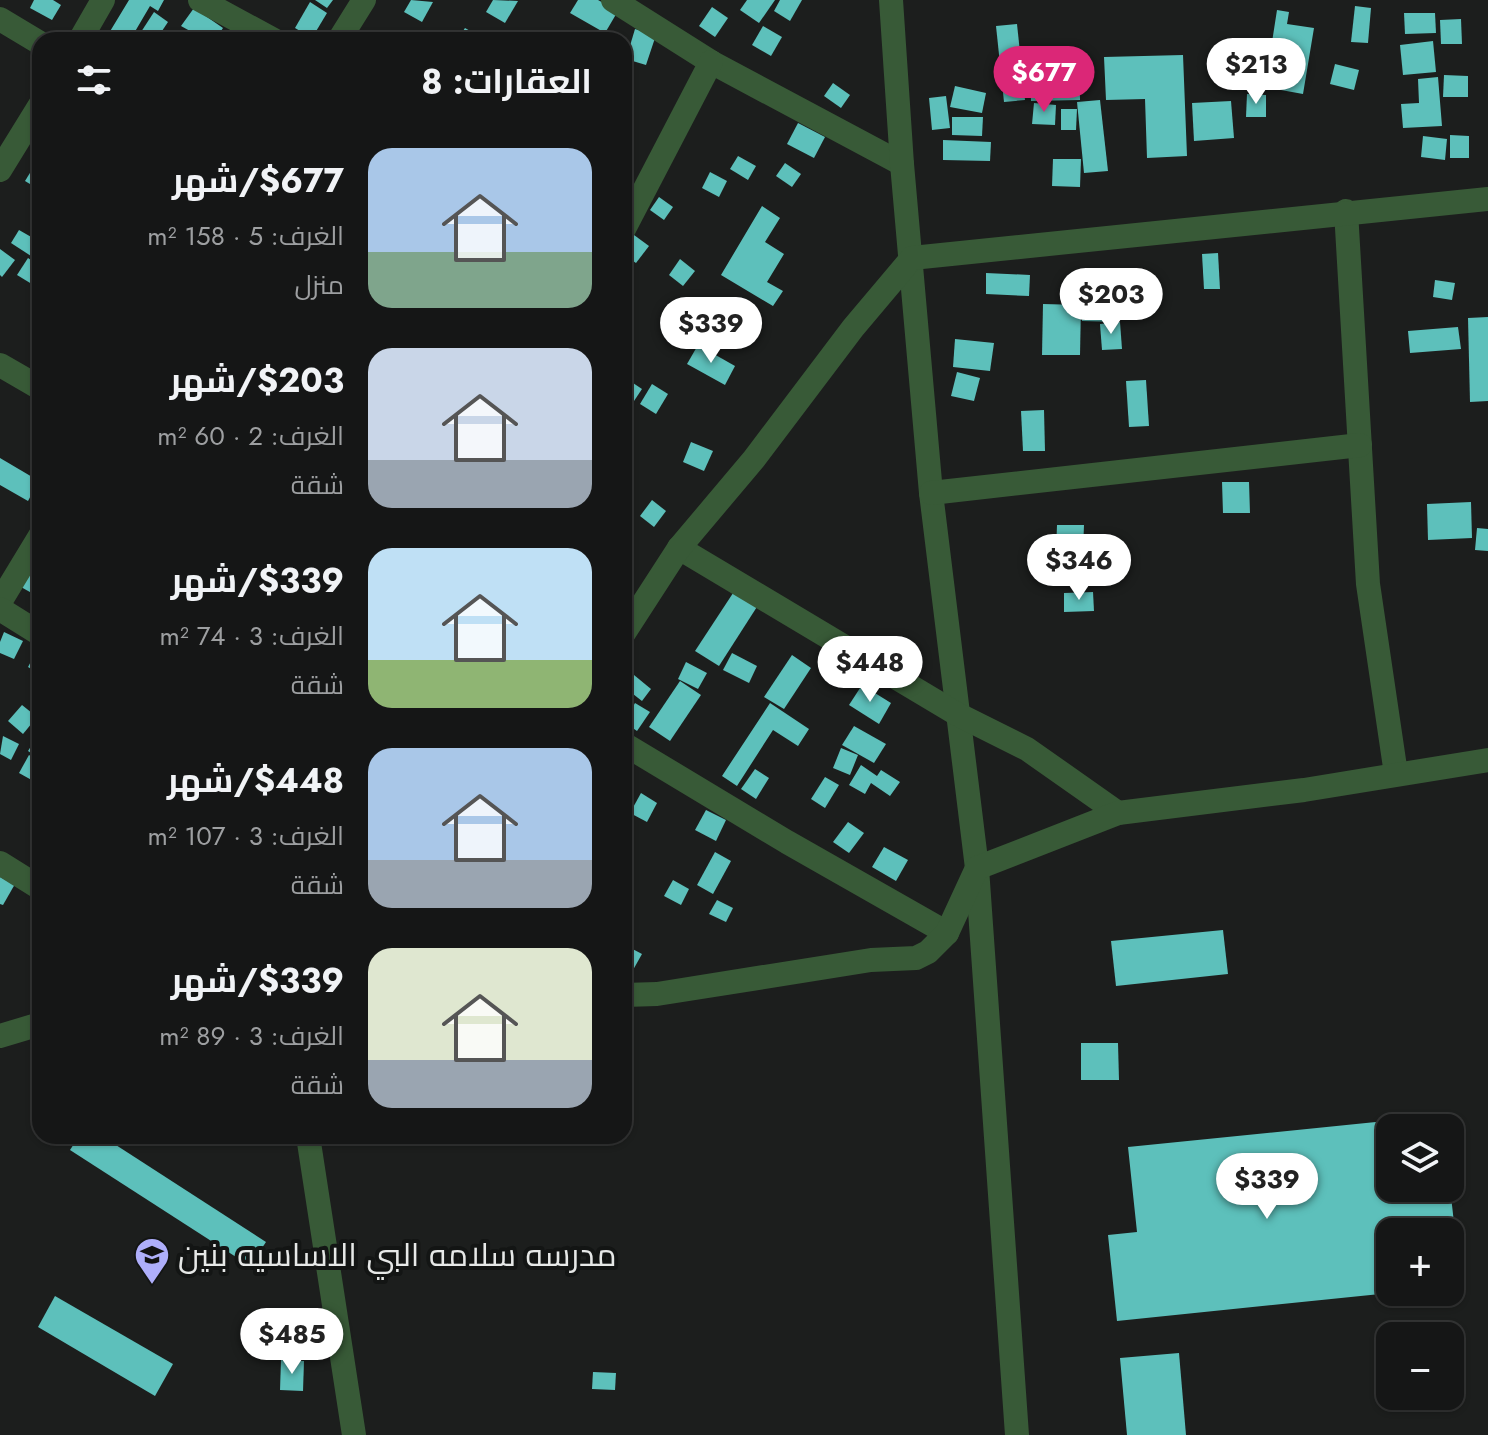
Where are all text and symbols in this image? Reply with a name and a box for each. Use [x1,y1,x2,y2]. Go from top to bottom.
pin: $213 [1209,38,1303,106]
text: $213 [1225,45,1287,83]
pin: $677 [997,46,1091,114]
text: $677 [1012,53,1076,91]
text: العقارات: 8 [421,57,592,106]
icon: filters [72,58,116,102]
text: $677/شهر [172,156,344,205]
icon: home [432,180,528,276]
text: الغرف: 5 · 158 m² [147,217,344,255]
text: منزل [295,266,344,304]
pin: $203 [1064,268,1158,336]
text: $203 [1078,275,1144,313]
pin: $339 [664,297,758,365]
text: $339 [678,304,744,342]
text: $203/شهر [170,356,344,405]
icon: home [432,380,528,476]
text: الغرف: 2 · 60 m² [157,417,344,455]
text: شقة [291,466,344,504]
pin: $346 [1032,534,1126,602]
text: $346 [1045,541,1113,579]
text: $339/شهر [171,556,344,605]
icon: home [432,580,528,676]
text: الغرف: 3 · 74 m² [160,617,344,655]
pin: $448 [823,636,917,704]
text: $448 [836,643,904,681]
text: شقة [291,666,344,704]
text: $448/شهر [167,756,344,805]
icon: home [432,780,528,876]
text: الغرف: 3 · 107 m² [147,817,344,855]
text: شقة [291,866,344,904]
text: $339/شهر [171,956,344,1005]
icon: home [432,980,528,1076]
text: الغرف: 3 · 89 m² [159,1017,344,1055]
text: شقة [291,1066,344,1104]
map controls [1376,1114,1464,1410]
button: layers [1376,1114,1464,1202]
pin: $339 [1220,1153,1314,1221]
text: $339 [1234,1160,1300,1198]
button: + [1376,1218,1464,1306]
place label: مدرسه سلامه البي الاساسيه بنين [178,1232,617,1280]
school or university icon: مدرسه سلامه البي الاساسيه بنين [133,1236,171,1286]
pin: $485 [245,1308,339,1376]
text: $485 [258,1315,326,1353]
button: − [1376,1322,1464,1410]

